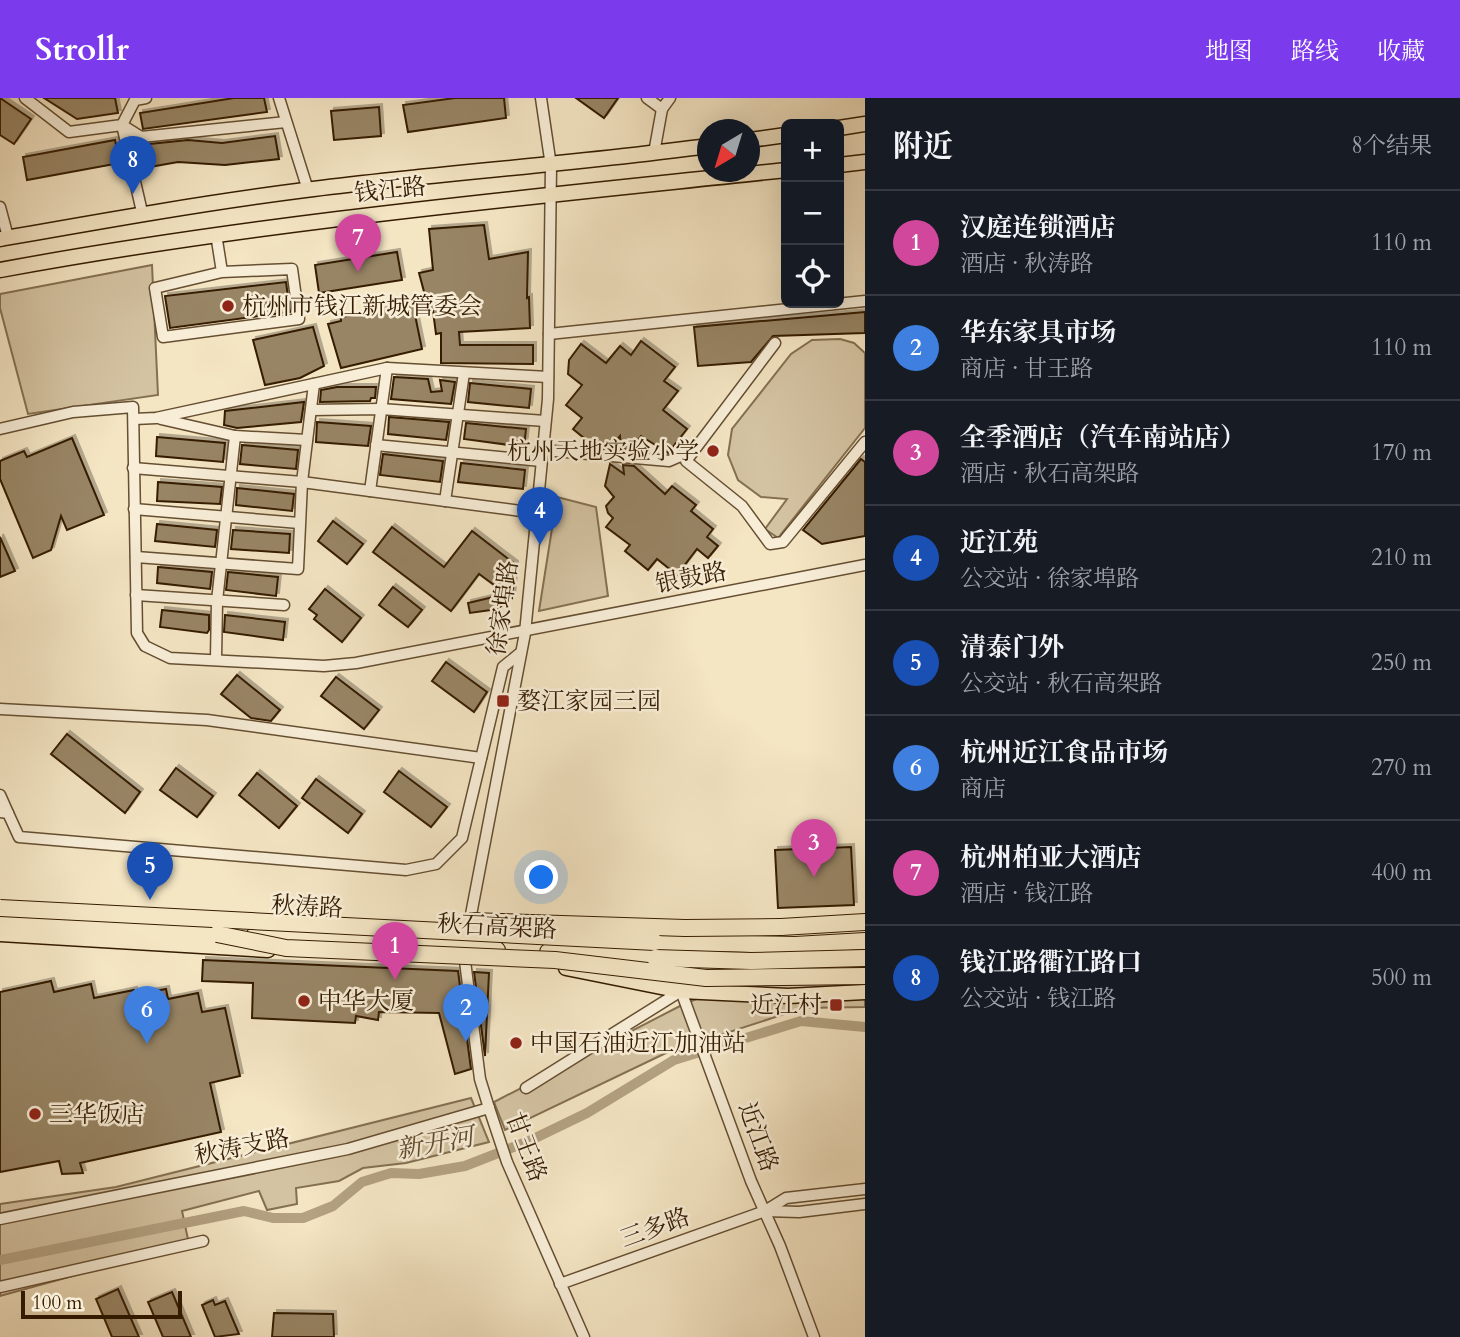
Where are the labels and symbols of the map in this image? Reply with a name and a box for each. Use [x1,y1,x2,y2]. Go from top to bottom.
north arrow [697,119,760,182]
pin: 8 [110,136,156,194]
street label: 钱江路 [352,170,428,210]
pin: 7 [335,214,381,272]
place label: 杭州市钱江新城管委会 [242,290,482,323]
marker: 杭州市钱江新城管委会 [220,298,236,314]
place label: 杭州天地实验小学 [507,435,699,468]
marker: 杭州天地实验小学 [705,443,721,459]
pin: 4 [517,487,563,545]
street label: 银鼓路 [653,555,729,601]
street label: 徐家埠路 [480,558,526,658]
place label: 婺江家园三园 [517,685,661,718]
marker: 婺江家园三园 [495,693,511,709]
pin: 3 [791,819,837,877]
pin: 5 [127,842,173,900]
your location [524,860,558,894]
street label: 秋涛路 [270,889,344,925]
street label: 秋石高架路 [436,907,558,947]
pin: 1 [372,922,418,980]
pin: 2 [443,984,489,1042]
place label: 中华大厦 [318,985,414,1018]
pin: 6 [124,986,170,1044]
place label: 近江村 [750,989,822,1022]
marker: 中华大厦 [296,993,312,1009]
marker: 近江村 [828,997,844,1013]
place label: 中国石油近江加油站 [530,1027,746,1060]
marker: 中国石油近江加油站 [508,1035,524,1051]
place label: 三华饭店 [49,1098,145,1131]
street label: 近江路 [730,1098,786,1176]
marker: 三华饭店 [27,1106,43,1122]
street label: 甘王路 [498,1107,554,1187]
water label: 新开河 [394,1118,480,1167]
street label: 秋涛支路 [192,1122,292,1172]
street label: 三多路 [616,1200,694,1256]
scale bar [21,1288,182,1320]

